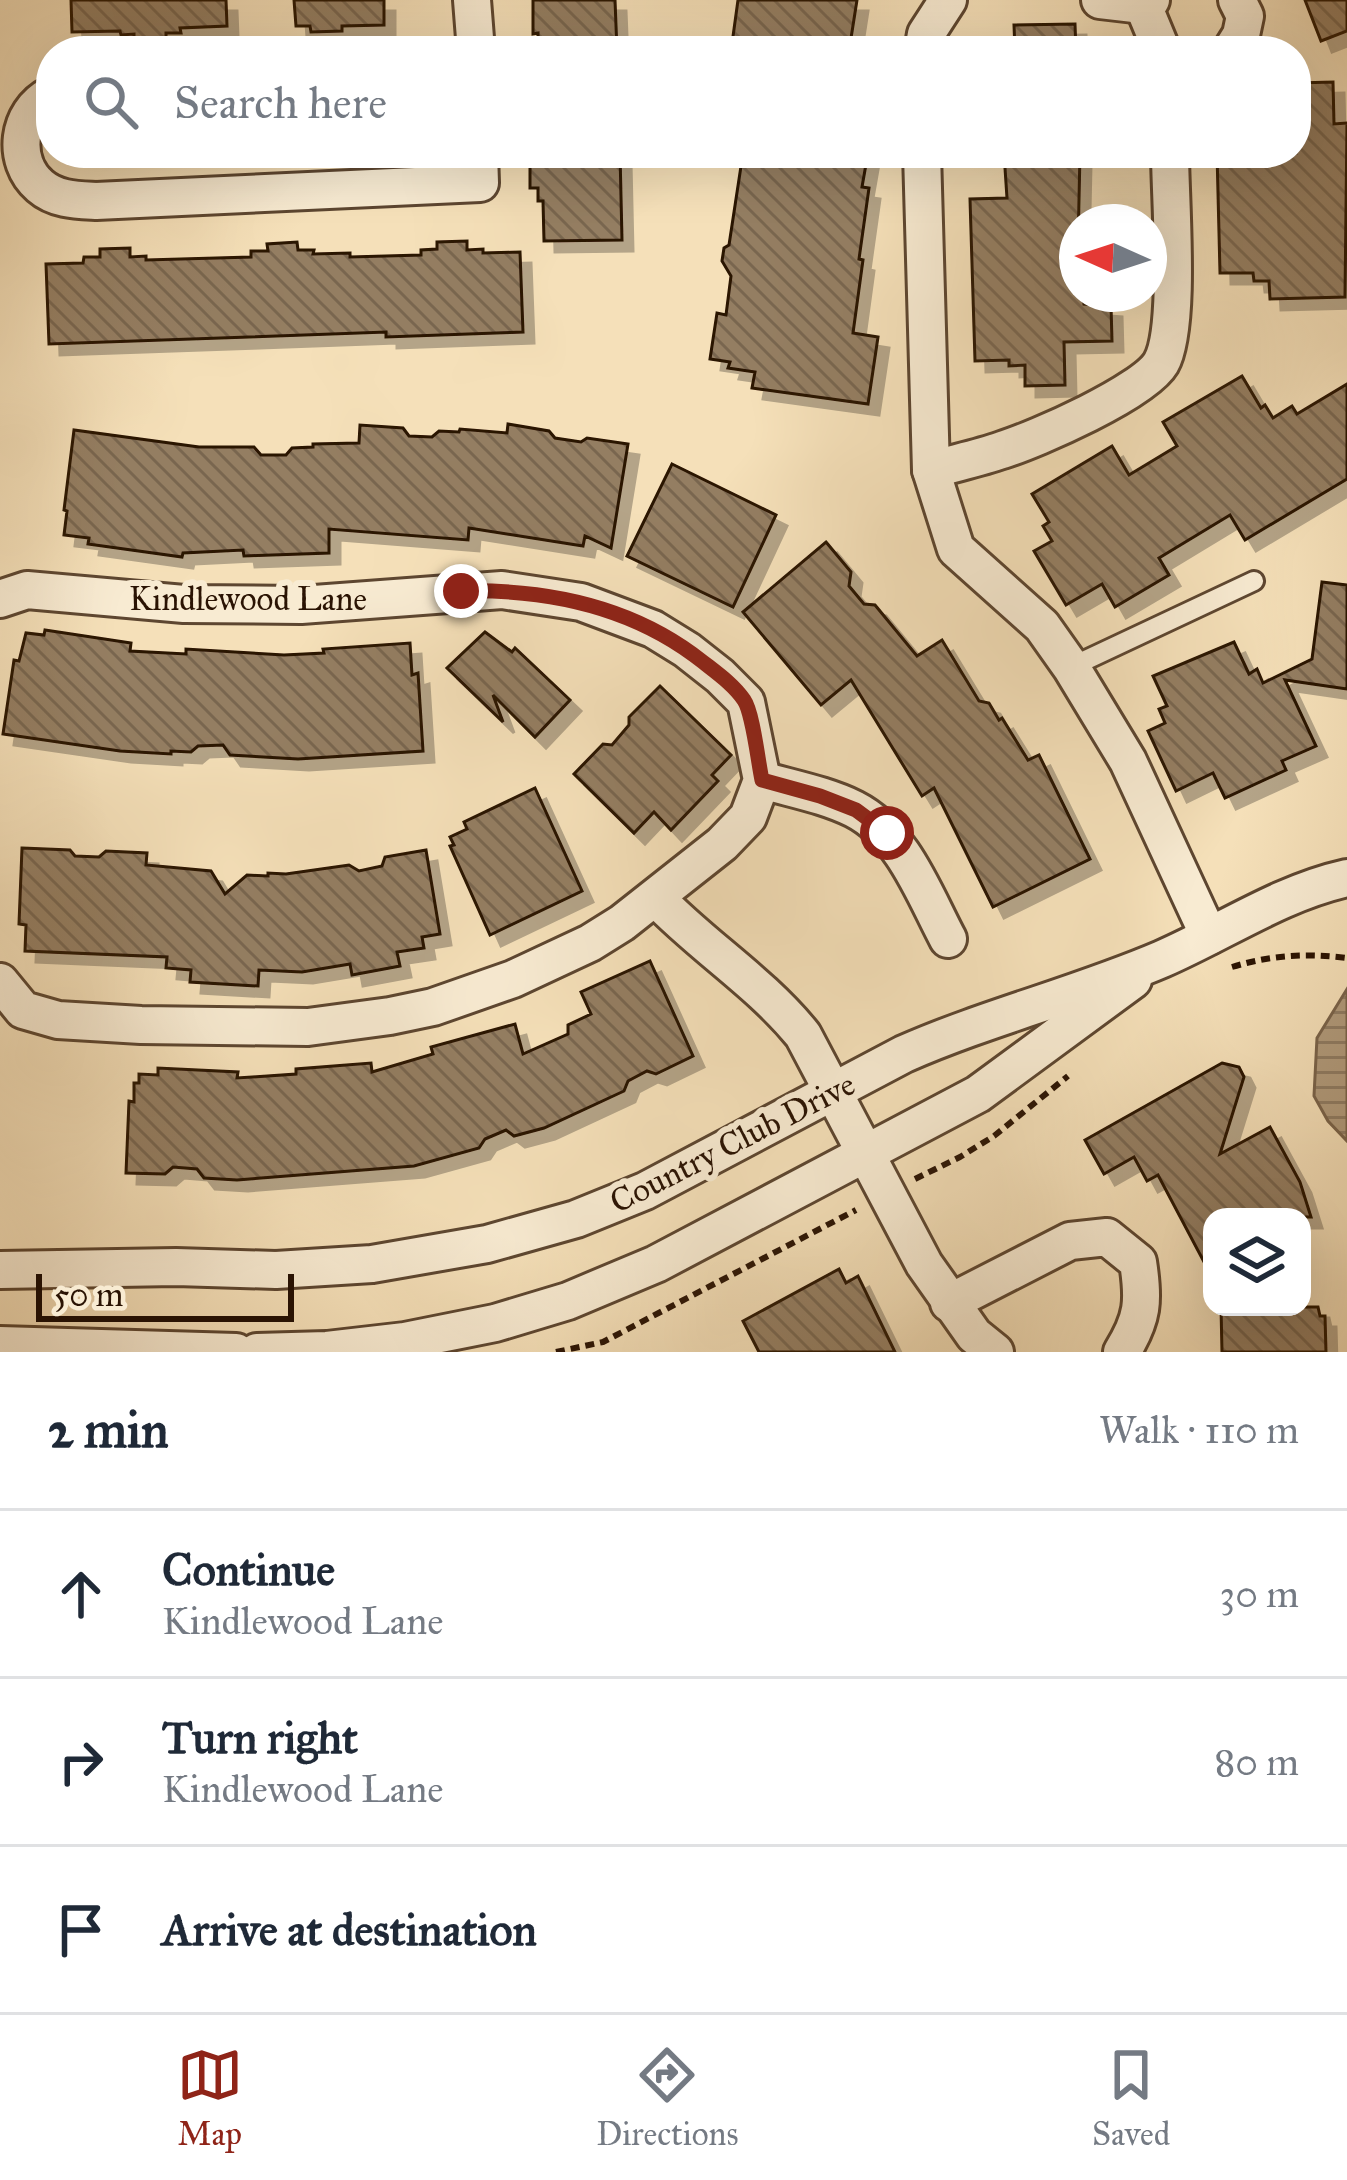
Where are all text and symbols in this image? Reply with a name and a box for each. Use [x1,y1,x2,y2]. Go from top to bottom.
search box [36,36,1311,168]
icon: search [78,69,144,135]
text: Search here [174,75,387,130]
north arrow [1059,204,1167,312]
route end [434,564,488,618]
street label: Kindlewood Lane [129,579,367,619]
route start [860,806,914,860]
street label: Country Club Drive [603,1064,862,1222]
map controls [1203,1208,1311,1316]
button: layers [1203,1208,1311,1316]
scale bar [36,1268,294,1321]
text: 50 m [54,1275,123,1315]
text: 2 min [48,1399,169,1461]
text: Walk · 110 m [1099,1406,1299,1454]
text: Continue [162,1542,335,1597]
icon: ahead [48,1561,114,1627]
text: 30 m [1220,1570,1299,1618]
text: Kindlewood Lane [162,1597,444,1645]
text: Turn right [162,1710,358,1765]
icon: right [48,1729,114,1795]
text: 80 m [1214,1738,1299,1786]
text: Kindlewood Lane [162,1765,444,1813]
icon: arrive [48,1897,114,1963]
text: Arrive at destination [162,1902,537,1957]
tab: Map [177,2042,243,2154]
tab: Directions [596,2042,738,2154]
tab: Saved [1092,2042,1170,2154]

